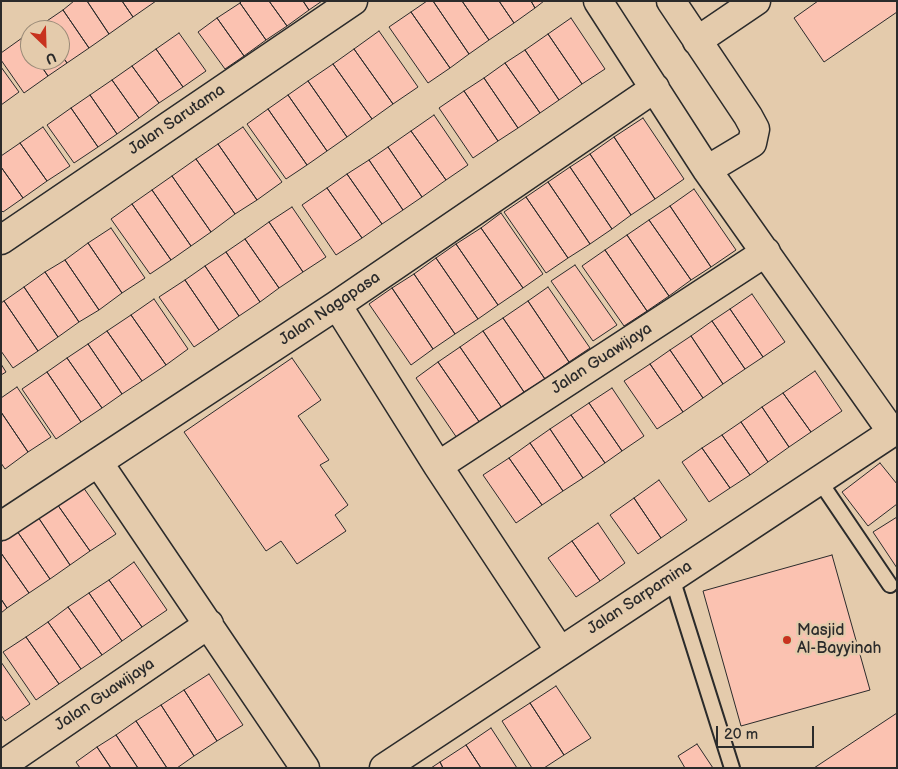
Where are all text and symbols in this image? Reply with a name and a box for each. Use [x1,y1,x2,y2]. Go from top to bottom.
north arrow [20,20,70,70]
text: U [43,48,59,68]
street label: Jalan Sarutama [125,81,229,159]
street label: Jalan Nagapasa [276,268,384,350]
street label: Jalan Guawijaya [548,319,656,399]
street label: Jalan Sarpamina [584,557,696,639]
place label: Masjid Al-Bayyinah [797,621,881,659]
marker: Masjid Al-Bayyinah [781,634,793,646]
street label: Jalan Guawijaya [52,655,158,735]
scale bar [718,716,816,748]
text: 20 m [724,725,758,744]

